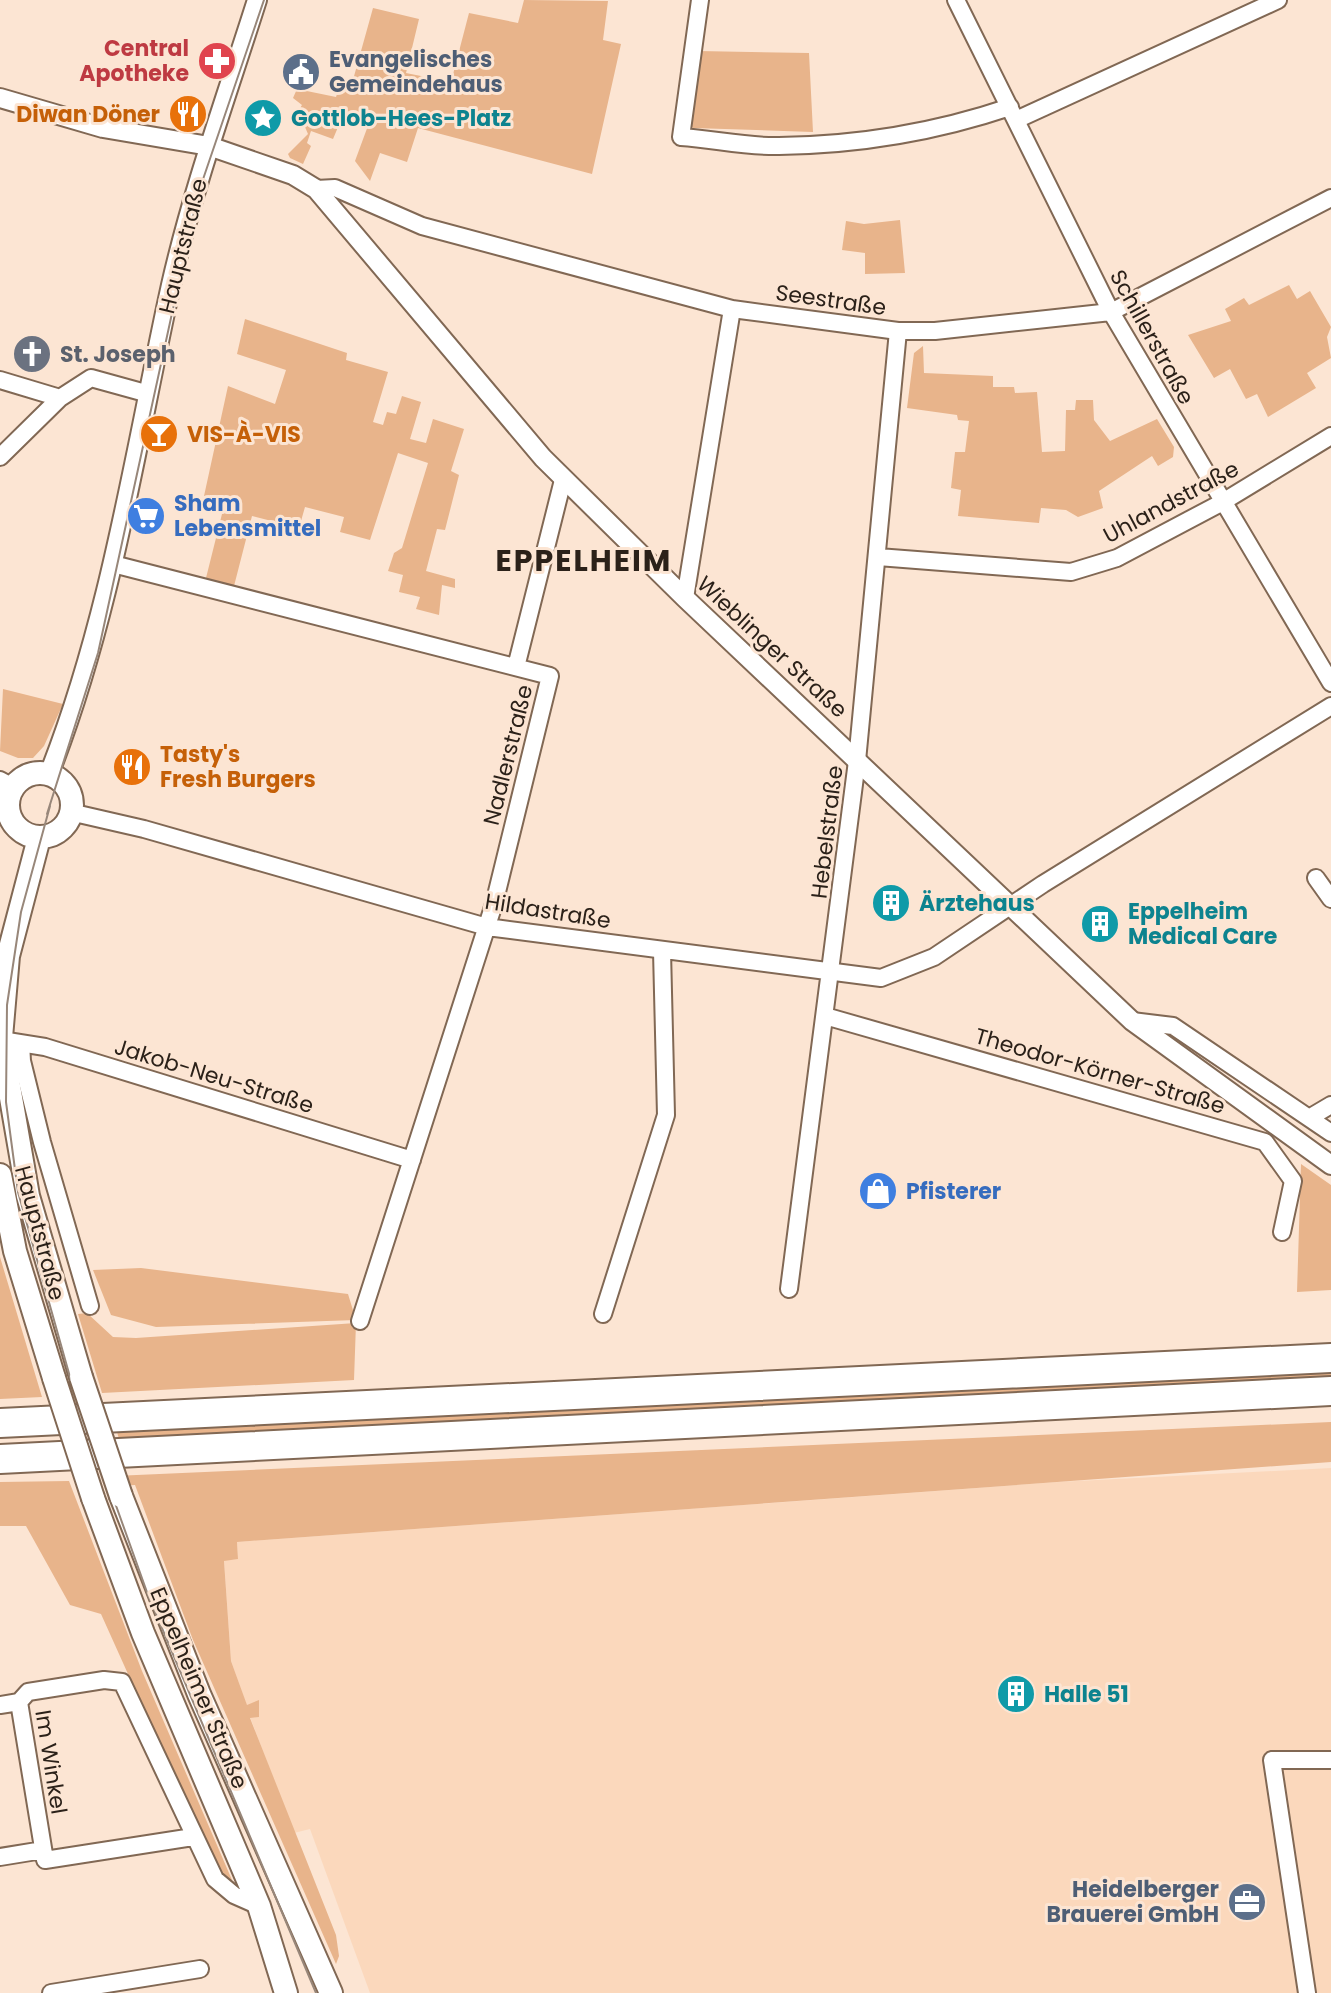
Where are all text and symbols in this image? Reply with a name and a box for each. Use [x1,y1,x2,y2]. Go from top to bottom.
place label: Central Apotheke [79,33,189,89]
pharmacy icon: Central Apotheke [196,40,238,82]
place label: Evangelisches Gemeindehaus [329,44,503,100]
public building icon: Evangelisches Gemeindehaus [280,51,322,93]
restaurant icon: Diwan Döner [167,93,209,135]
place icon: Gottlob-Hees-Platz [242,97,284,139]
place label: Diwan Döner [16,99,160,130]
place label: Gottlob-Hees-Platz [291,103,511,134]
street label: Hauptstraße [151,175,215,317]
street label: Schillerstraße [1102,264,1202,410]
street label: Seestraße [774,277,888,323]
church icon: St. Joseph [11,333,53,375]
place label: St. Joseph [60,339,176,370]
bar icon: VIS-À-VIS [138,413,180,455]
place label: VIS-À-VIS [187,419,301,450]
street label: Uhlandstraße [1098,453,1244,551]
place label: Sham Lebensmittel [174,488,321,544]
supermarket icon: Sham Lebensmittel [125,495,167,537]
district label: EPPELHEIM [496,539,672,582]
street label: Wieblinger Straße [690,569,854,725]
street label: Nadlerstraße [476,682,540,828]
place label: Tasty's Fresh Burgers [160,739,316,795]
restaurant icon: Tasty's Fresh Burgers [111,746,153,788]
street label: Hebelstraße [803,764,851,900]
building icon: Ärztehaus [870,882,912,924]
street label: Hildastraße [483,886,613,936]
place label: Ärztehaus [919,888,1035,919]
place label: Eppelheim Medical Care [1128,896,1277,952]
building icon: Eppelheim Medical Care [1079,903,1121,945]
street label: Theodor-Körner-Straße [971,1020,1229,1122]
street label: Jakob-Neu-Straße [111,1031,317,1121]
street label: Hauptstraße [7,1162,73,1304]
shop icon: Pfisterer [857,1170,899,1212]
place label: Pfisterer [906,1176,1001,1207]
street label: Eppelheimer Straße [142,1582,256,1794]
building icon: Halle 51 [995,1673,1037,1715]
place label: Halle 51 [1044,1679,1129,1710]
street label: Im Winkel [27,1708,75,1816]
place label: Heidelberger Brauerei GmbH [1047,1874,1219,1930]
office icon: Heidelberger Brauerei GmbH [1226,1881,1268,1923]

